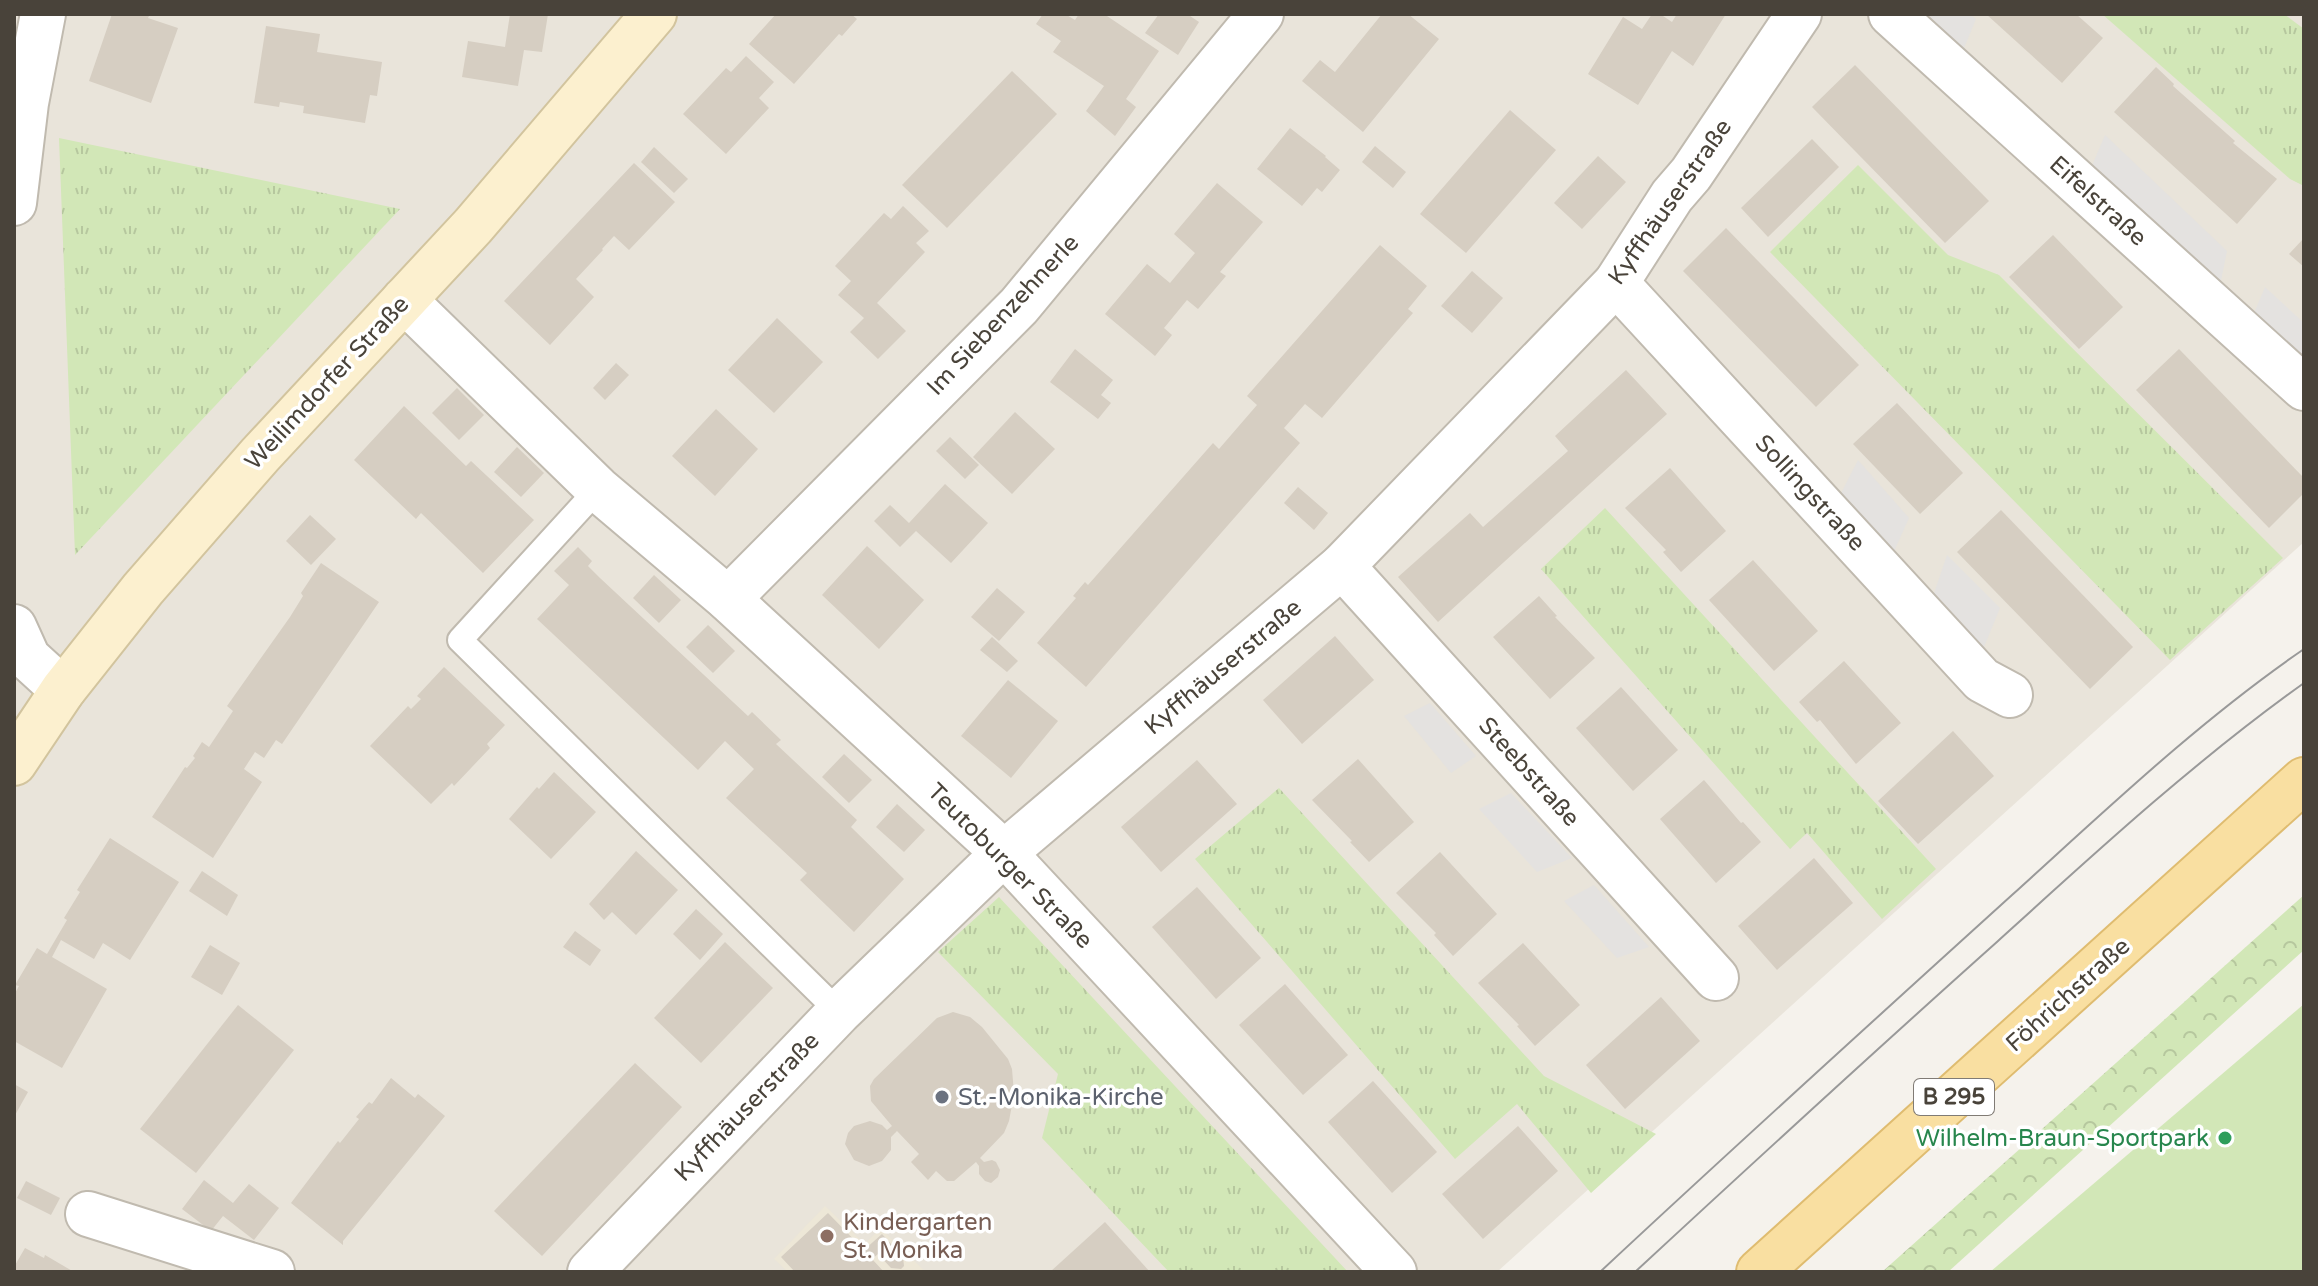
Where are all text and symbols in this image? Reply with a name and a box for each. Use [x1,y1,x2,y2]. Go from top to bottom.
street label: Kyffhäuserstraße [1602,113,1738,291]
street label: Eifelstraße [2043,150,2153,252]
street label: Im Siebenzehnerle [921,229,1085,401]
street label: Weilimdorfer Straße [239,290,415,476]
street label: Sollingstraße [1749,429,1871,557]
street label: Kyffhäuserstraße [1139,593,1307,741]
street label: Steebstraße [1472,711,1586,833]
street label: Teutoburger Straße [921,777,1099,955]
street label: Föhrichstraße [2000,932,2136,1058]
street label: Kyffhäuserstraße [669,1026,825,1188]
road number: B 295 [1914,1079,1994,1115]
place label: St.-Monika-Kirche [958,1083,1164,1112]
marker: St.-Monika-Kirche [933,1088,951,1106]
place label: Wilhelm-Braun-Sportpark [1916,1124,2209,1153]
marker: Wilhelm-Braun-Sportpark [2216,1129,2234,1147]
place label: Kindergarten St. Monika [843,1208,992,1265]
marker: Kindergarten St. Monika [818,1227,836,1245]

